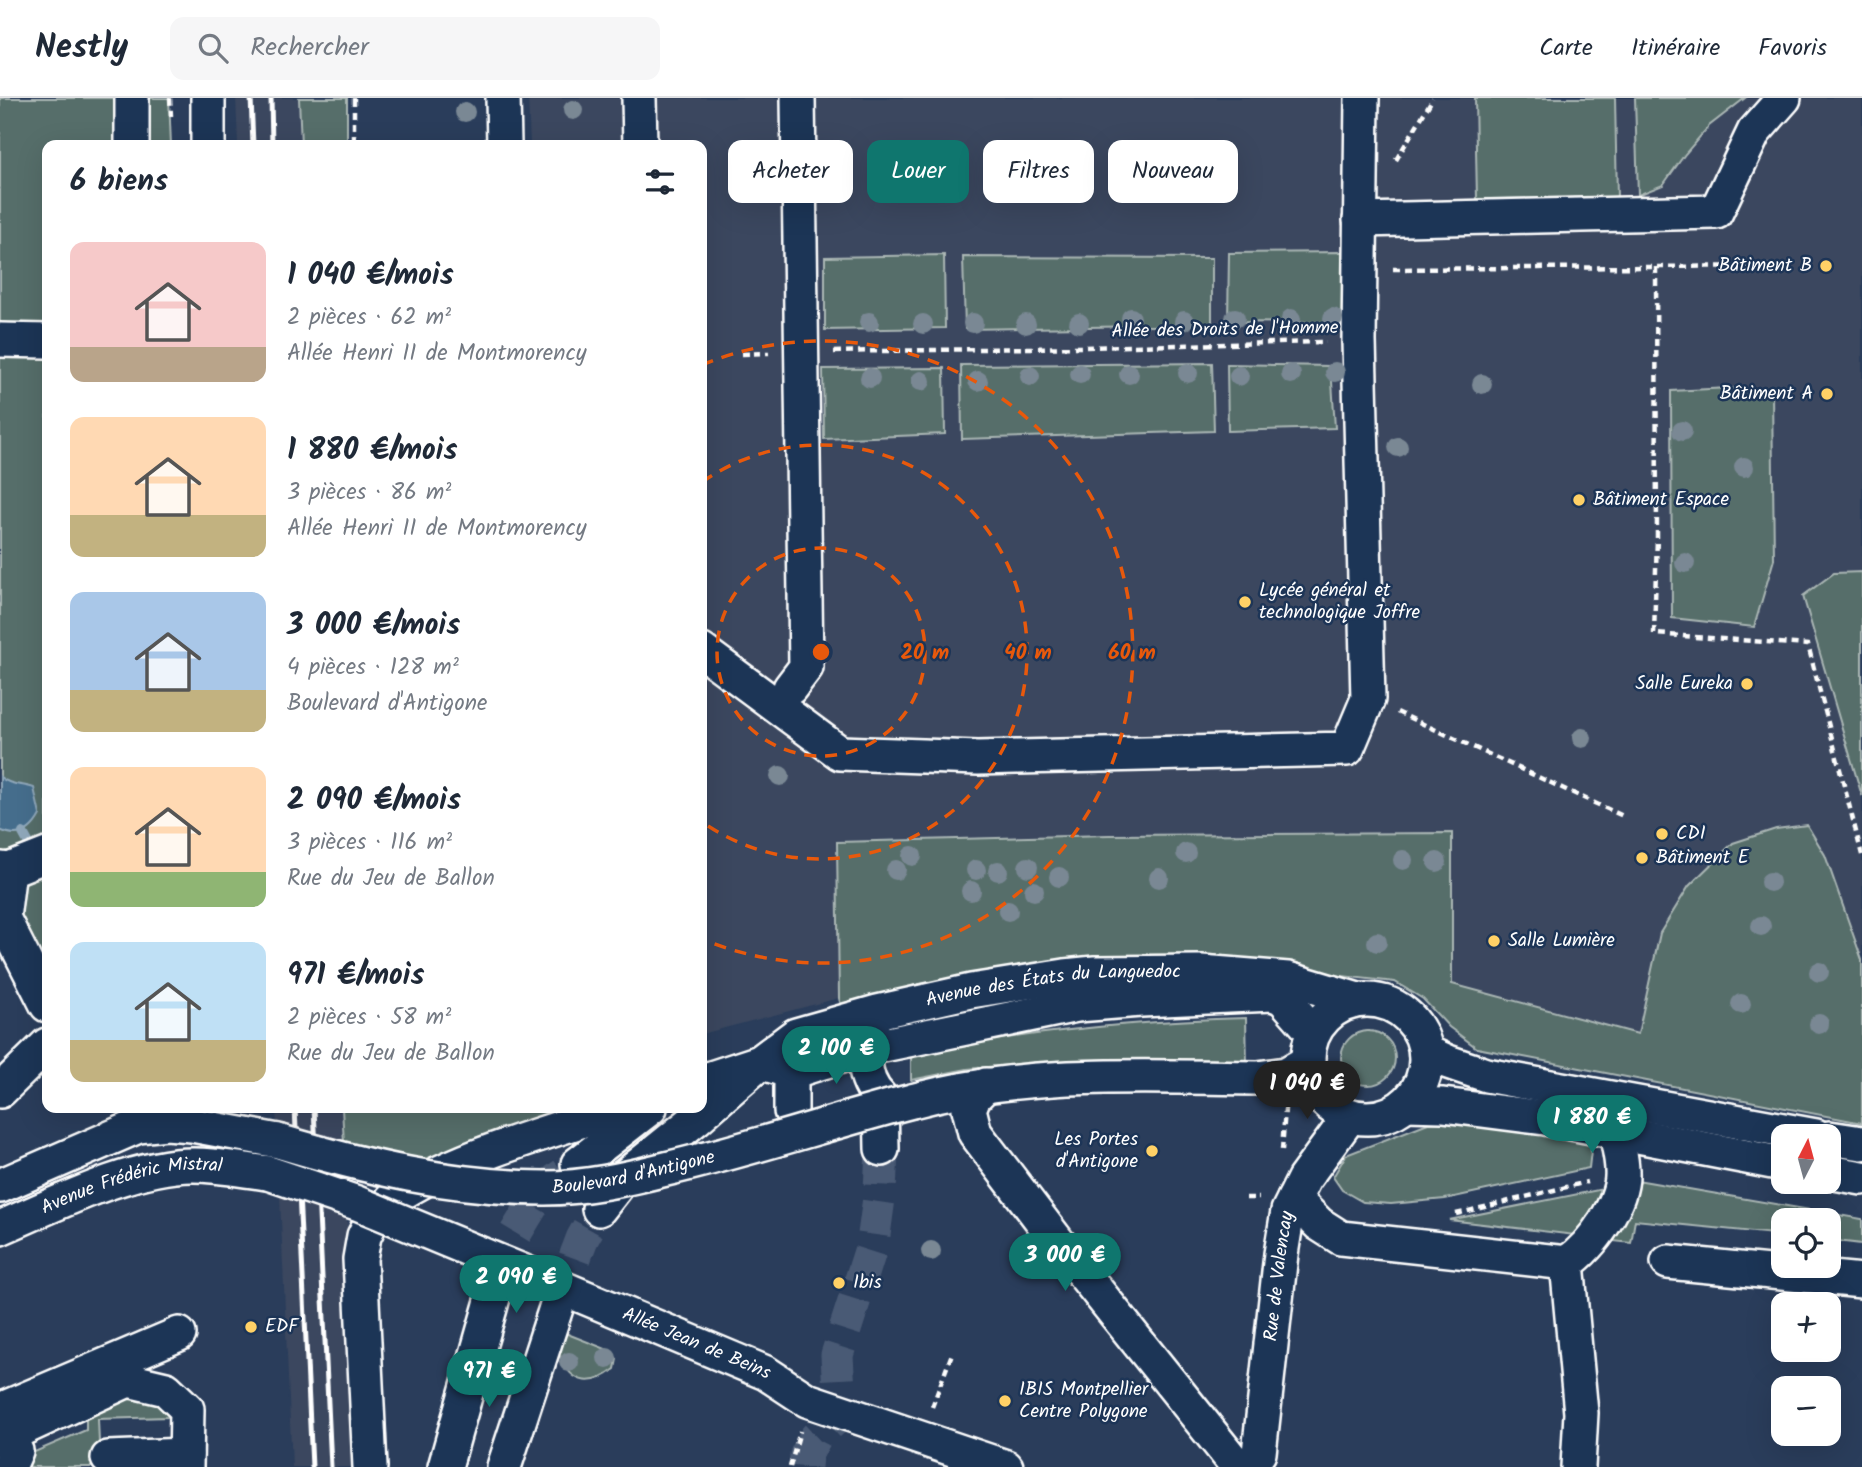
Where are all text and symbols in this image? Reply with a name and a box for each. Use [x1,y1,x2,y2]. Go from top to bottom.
search box [170,17,660,80]
text: Nestly [35,22,128,75]
text: Rechercher [250,27,369,69]
icon: search [194,29,232,67]
text: Carte [1539,29,1593,68]
text: Itinéraire [1631,29,1720,68]
text: Favoris [1758,29,1827,68]
chip: Acheter [728,140,853,203]
chip: Louer [867,140,969,203]
chip: Filtres [983,140,1094,203]
chip: Nouveau [1108,140,1238,203]
text: 6 biens [70,158,168,206]
icon: filters [641,163,679,201]
place label: Bâtiment B [1718,251,1812,281]
text: 1 040 €/mois [287,252,454,300]
marker: Bâtiment B [1818,258,1834,274]
icon: home [126,270,210,354]
text: 2 pièces · 62 m² [287,300,451,336]
street label: Allée des Droits de l'Homme [1111,313,1339,347]
text: Allée Henri II de Montmorency [287,336,586,372]
place label: Bâtiment A [1720,379,1813,409]
marker: Bâtiment A [1819,386,1835,402]
text: 1 880 €/mois [287,427,458,475]
icon: home [126,445,210,529]
text: 3 pièces · 86 m² [287,475,451,511]
place label: Bâtiment Espace [1593,485,1729,515]
marker: Bâtiment Espace [1571,492,1587,508]
text: Allée Henri II de Montmorency [287,511,586,547]
place label: Lycée général et technologique Joffre [1259,576,1420,628]
marker: Lycée général et technologique Joffre [1237,594,1253,610]
text: 3 000 €/mois [287,602,460,650]
icon: home [126,620,210,704]
text: 20 m [901,637,949,670]
text: 40 m [1004,637,1052,670]
text: 60 m [1108,637,1156,670]
centre of rings [809,640,833,664]
text: 4 pièces · 128 m² [287,650,459,686]
place label: Salle Eureka [1636,669,1733,699]
marker: Salle Eureka [1739,676,1755,692]
text: Boulevard d'Antigone [287,686,487,722]
text: 2 090 €/mois [287,777,461,825]
icon: home [126,795,210,879]
place label: CDI [1676,819,1706,849]
text: 3 pièces · 116 m² [287,825,452,861]
marker: CDI [1654,826,1670,842]
place label: Bâtiment E [1656,843,1750,873]
marker: Bâtiment E [1634,850,1650,866]
text: Rue du Jeu de Ballon [287,861,495,897]
place label: Salle Lumière [1508,926,1615,956]
marker: Salle Lumière [1486,933,1502,949]
text: 971 €/mois [287,952,425,1000]
street label: Avenue des États du Languedoc [923,957,1181,1016]
icon: home [126,970,210,1054]
text: 2 pièces · 58 m² [287,1000,451,1036]
pin: 2 100 € [771,1026,901,1086]
text: 2 100 € [798,1031,874,1067]
text: Rue du Jeu de Ballon [287,1036,495,1072]
pin: 1 040 € [1242,1062,1372,1121]
text: 1 040 € [1269,1066,1345,1102]
pin: 1 880 € [1527,1096,1657,1155]
text: 1 880 € [1553,1100,1631,1136]
north arrow [1771,1124,1841,1194]
map controls [1771,1124,1841,1446]
place label: Les Portes d'Antigone [1054,1125,1138,1177]
street label: Boulevard d'Antigone [551,1142,719,1203]
marker: Les Portes d'Antigone [1144,1143,1160,1159]
street label: Avenue Frédéric Mistral [36,1150,224,1223]
street label: Rue de Valencay [1256,1208,1303,1343]
button: locate [1771,1208,1841,1278]
pin: 3 000 € [1000,1234,1130,1293]
text: 3 000 € [1025,1238,1105,1274]
pin: 2 090 € [451,1256,581,1315]
text: 2 090 € [476,1260,556,1296]
place label: Ibis [853,1268,881,1298]
marker: Ibis [831,1275,847,1291]
button: + [1771,1292,1841,1362]
street label: Allée Jean de Beins [617,1299,775,1388]
place label: EDF [265,1312,300,1342]
marker: EDF [243,1319,259,1335]
pin: 971 € [440,1350,538,1409]
text: 971 € [463,1354,515,1390]
place label: IBIS Montpellier Centre Polygone [1019,1375,1150,1427]
button: − [1771,1376,1841,1446]
marker: IBIS Montpellier Centre Polygone [997,1393,1013,1409]

